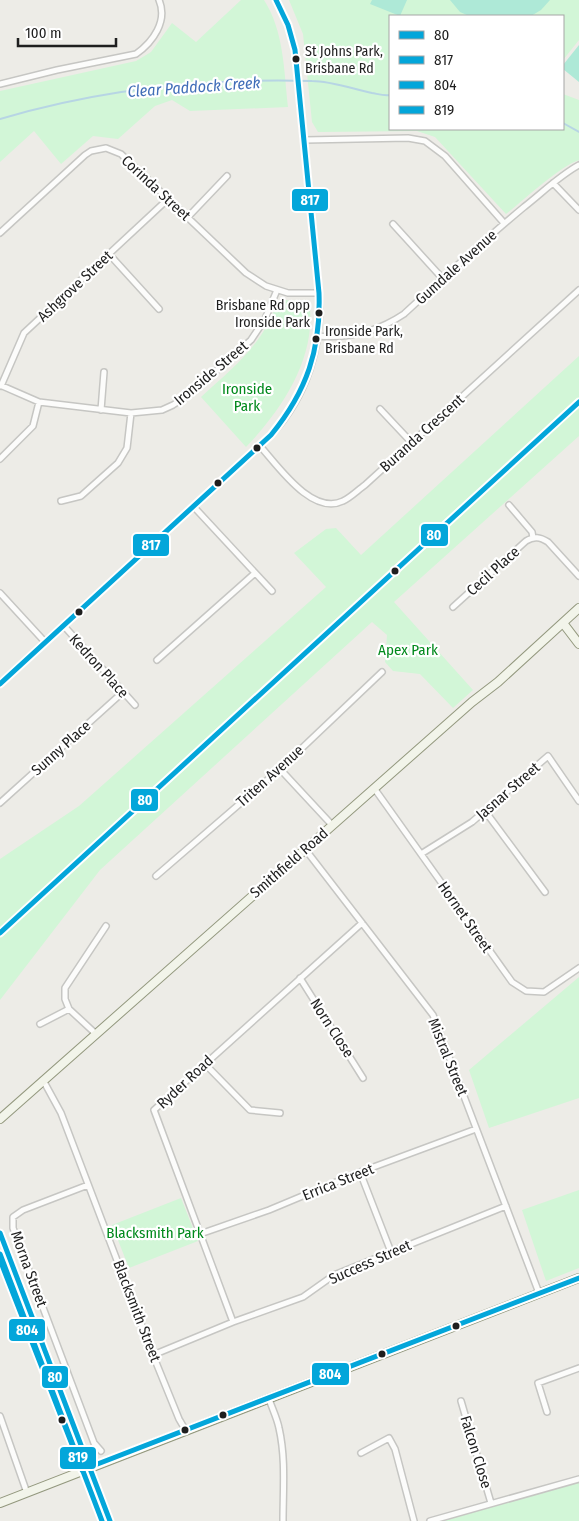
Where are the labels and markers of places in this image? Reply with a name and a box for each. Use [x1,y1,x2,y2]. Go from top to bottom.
place label: St Johns Park, Brisbane Rd [305,43,383,77]
marker: St Johns Park, Brisbane Rd [291,54,301,64]
place label: Brisbane Rd opp Ironside Park [216,297,310,331]
marker: Brisbane Rd opp Ironside Park [314,308,324,318]
place label: Ironside Park, Brisbane Rd [325,323,403,357]
marker: Ironside Park, Brisbane Rd [311,334,321,344]
unlabelled marker [252,443,262,453]
unlabelled marker [213,478,223,488]
unlabelled marker [390,566,400,576]
unlabelled marker [74,607,84,617]
unlabelled marker [451,1321,461,1331]
unlabelled marker [377,1349,387,1359]
unlabelled marker [218,1410,228,1420]
unlabelled marker [57,1415,67,1425]
unlabelled marker [180,1425,190,1435]

